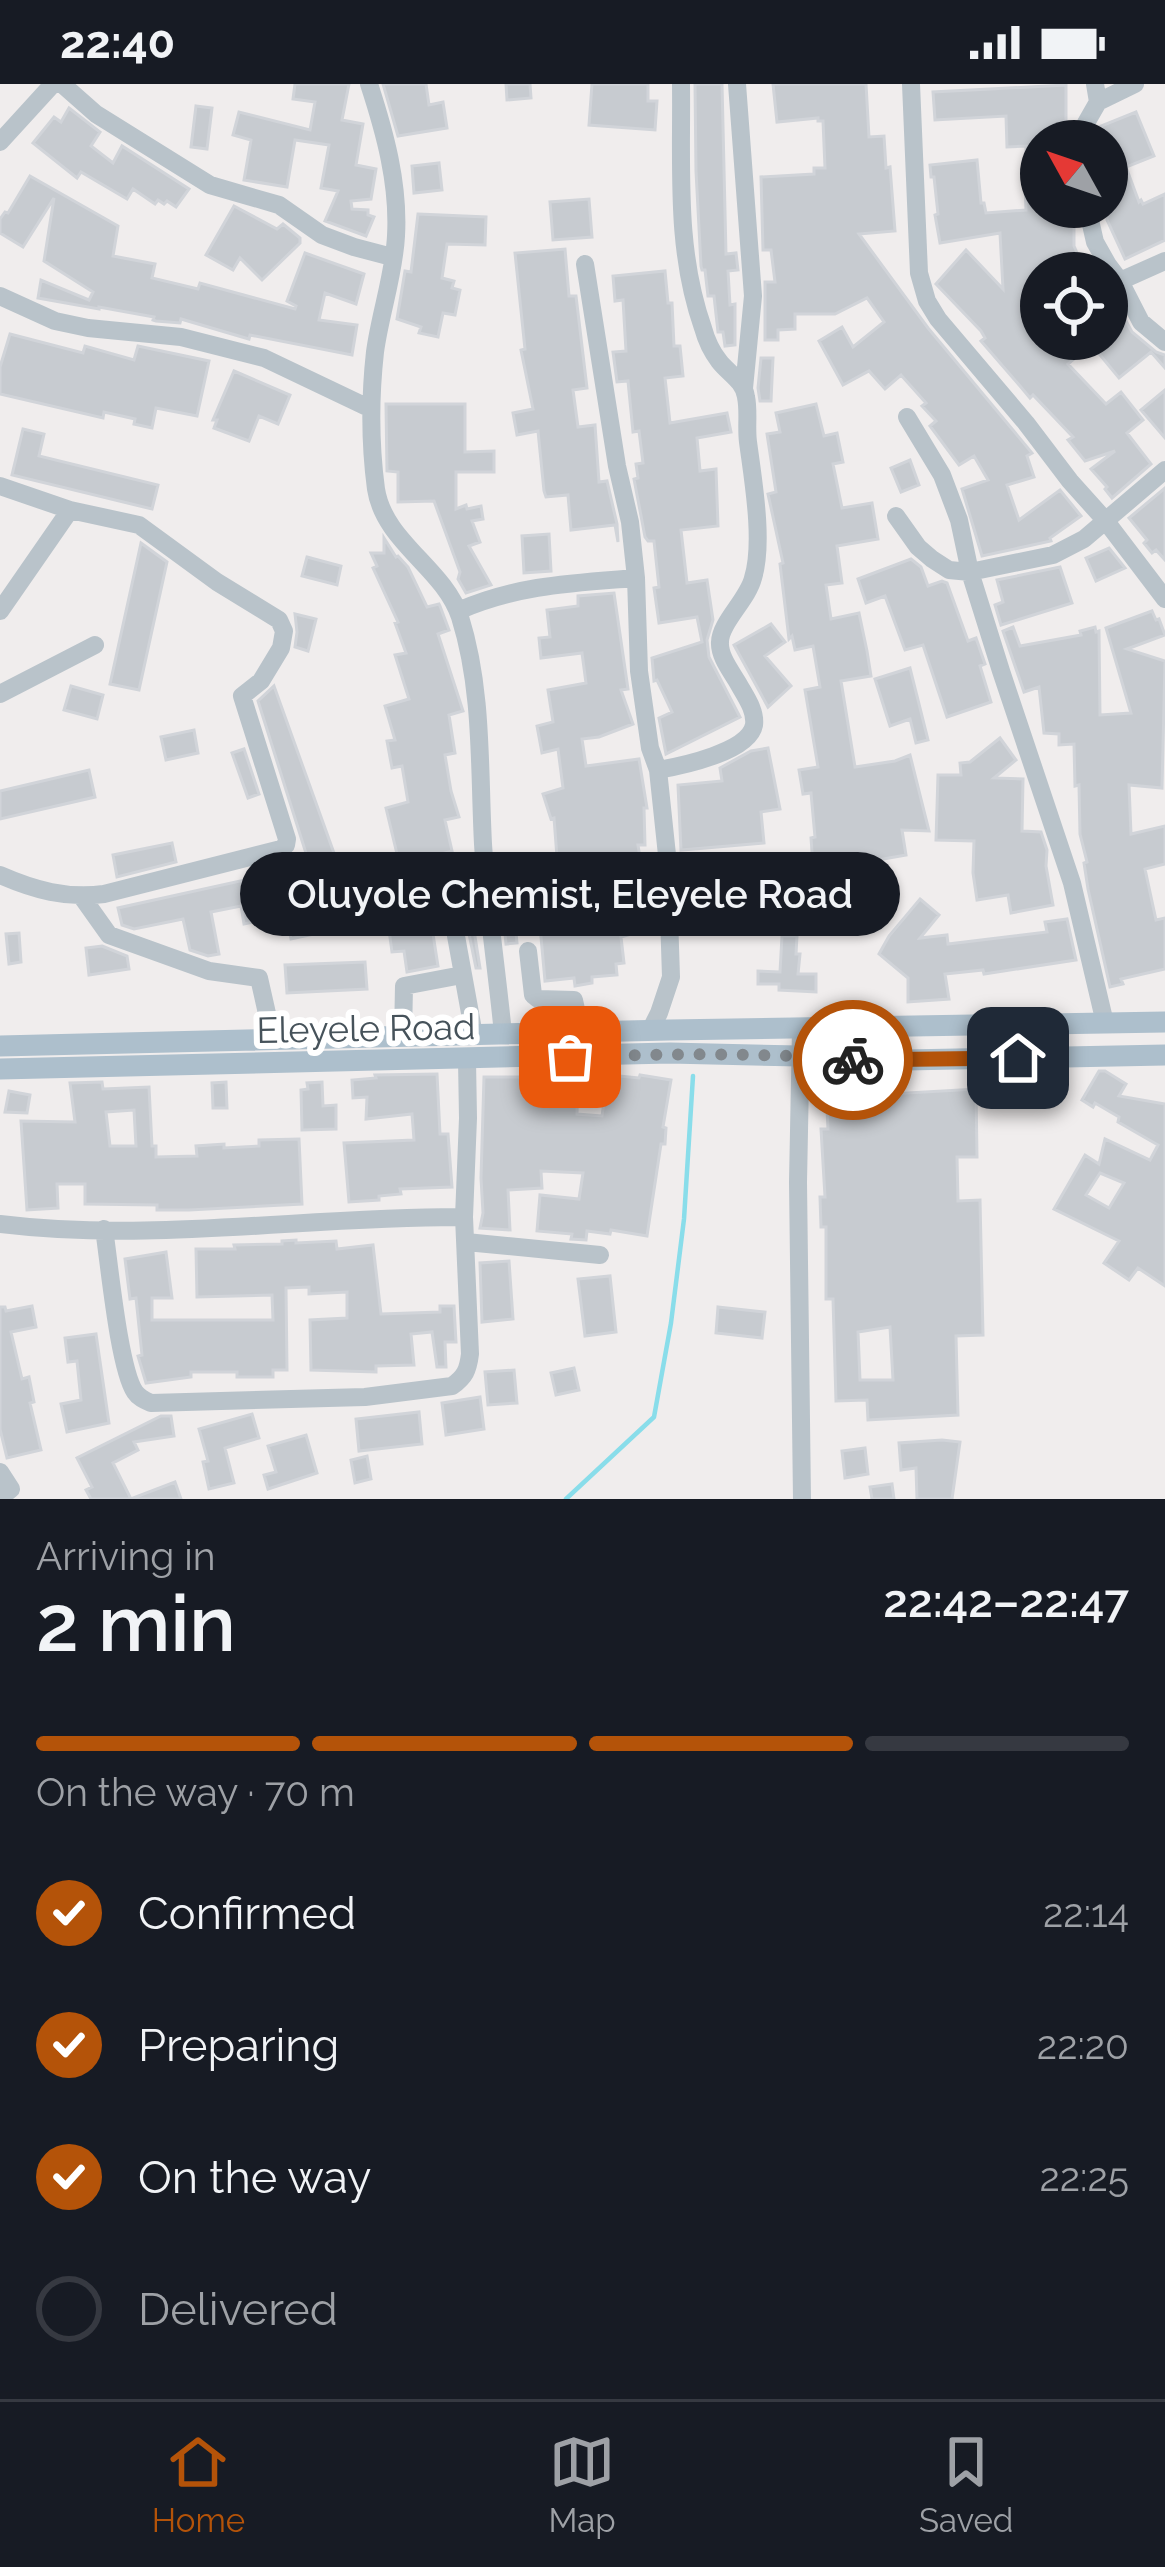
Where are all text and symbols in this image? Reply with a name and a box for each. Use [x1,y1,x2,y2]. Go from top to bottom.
text: 22:40 [60,16,175,69]
north arrow [1020,120,1128,228]
map controls [1020,120,1128,360]
button: locate [1020,252,1128,360]
callout: Oluyole Chemist, Eleyele Road [240,853,900,937]
text: Oluyole Chemist, Eleyele Road [287,871,853,917]
courier [793,1000,913,1120]
street label: Eleyele Road [256,1005,476,1051]
pin [519,1006,621,1108]
pin [967,1007,1069,1109]
icon: bag [537,1024,603,1090]
icon: home [985,1025,1051,1091]
icon: bike [820,1027,886,1093]
text: Arriving in [36,1533,216,1579]
text: 22:42–22:47 [883,1575,1129,1628]
text: 2 min [36,1578,236,1669]
text: On the way · 70 m [36,1769,355,1815]
icon: check [36,1880,102,1946]
text: Confirmed [138,1887,356,1940]
text: 22:14 [1043,1890,1129,1936]
icon: check [36,2012,102,2078]
text: Preparing [138,2019,339,2072]
text: 22:20 [1037,2022,1129,2068]
icon: check [36,2144,102,2210]
text: On the way [138,2151,372,2204]
text: 22:25 [1039,2154,1129,2200]
text: Delivered [138,2283,338,2336]
tab: Home [152,2429,245,2540]
tab: Map [548,2429,616,2540]
tab: Saved [919,2429,1013,2540]

